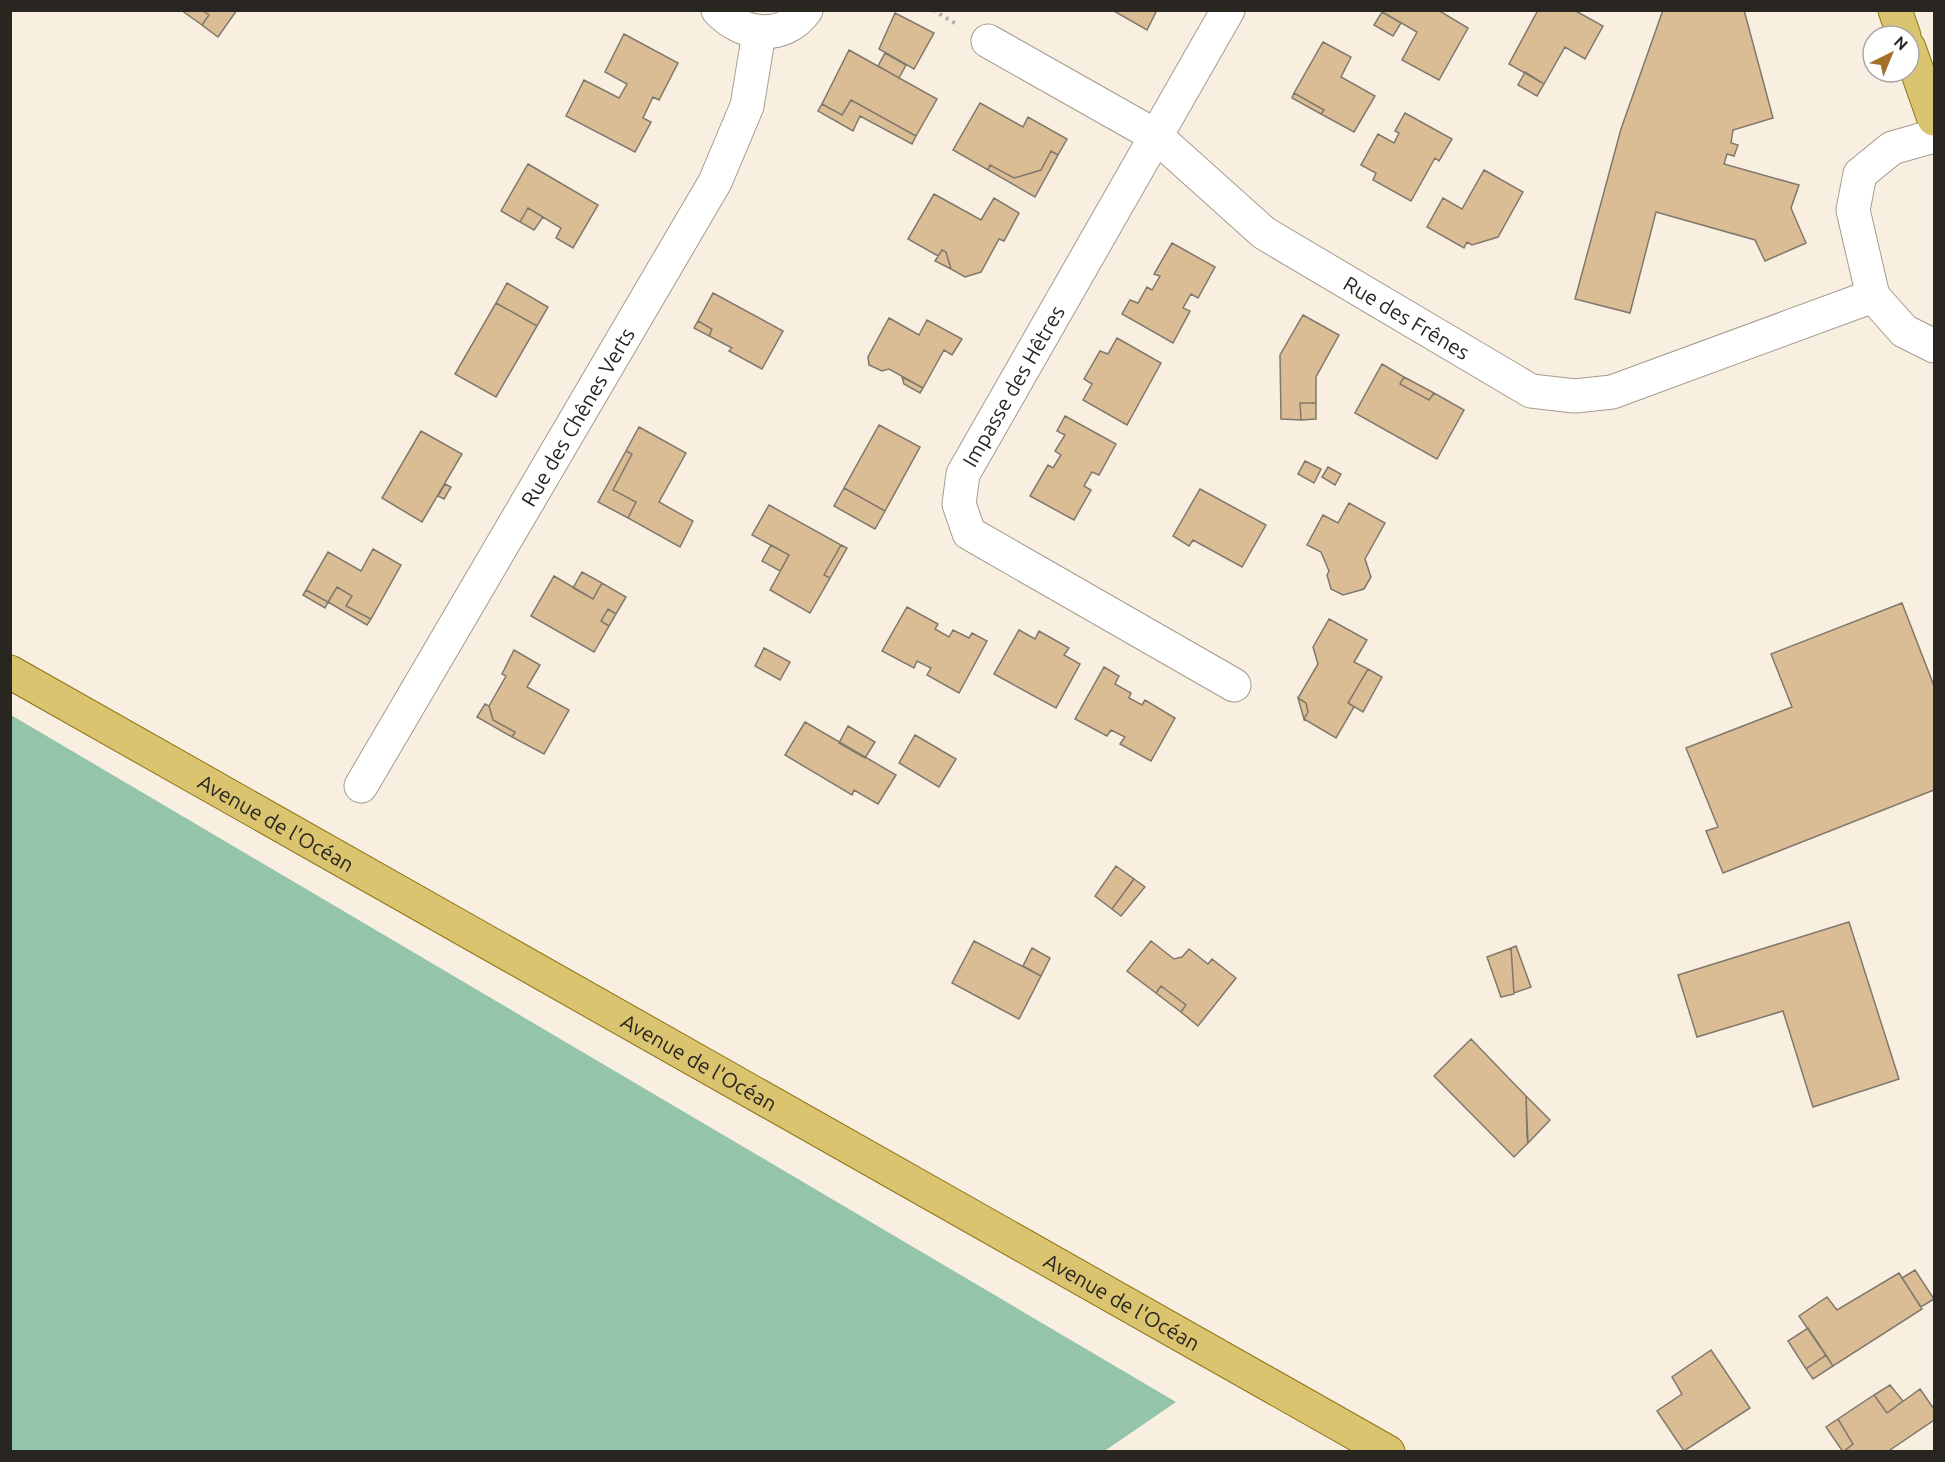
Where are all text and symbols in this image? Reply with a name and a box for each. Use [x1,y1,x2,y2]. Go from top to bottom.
north arrow [1861,24,1921,84]
text: N [1891,32,1912,54]
street label: Rue des Frênes [1339,271,1474,364]
street label: Impasse des Hêtres [957,301,1069,471]
street label: Rue des Chênes Verts [516,323,639,510]
street label: Avenue de l'Océan [194,769,358,876]
street label: Avenue de l'Océan [617,1009,781,1116]
street label: Avenue de l'Océan [1040,1248,1204,1355]

